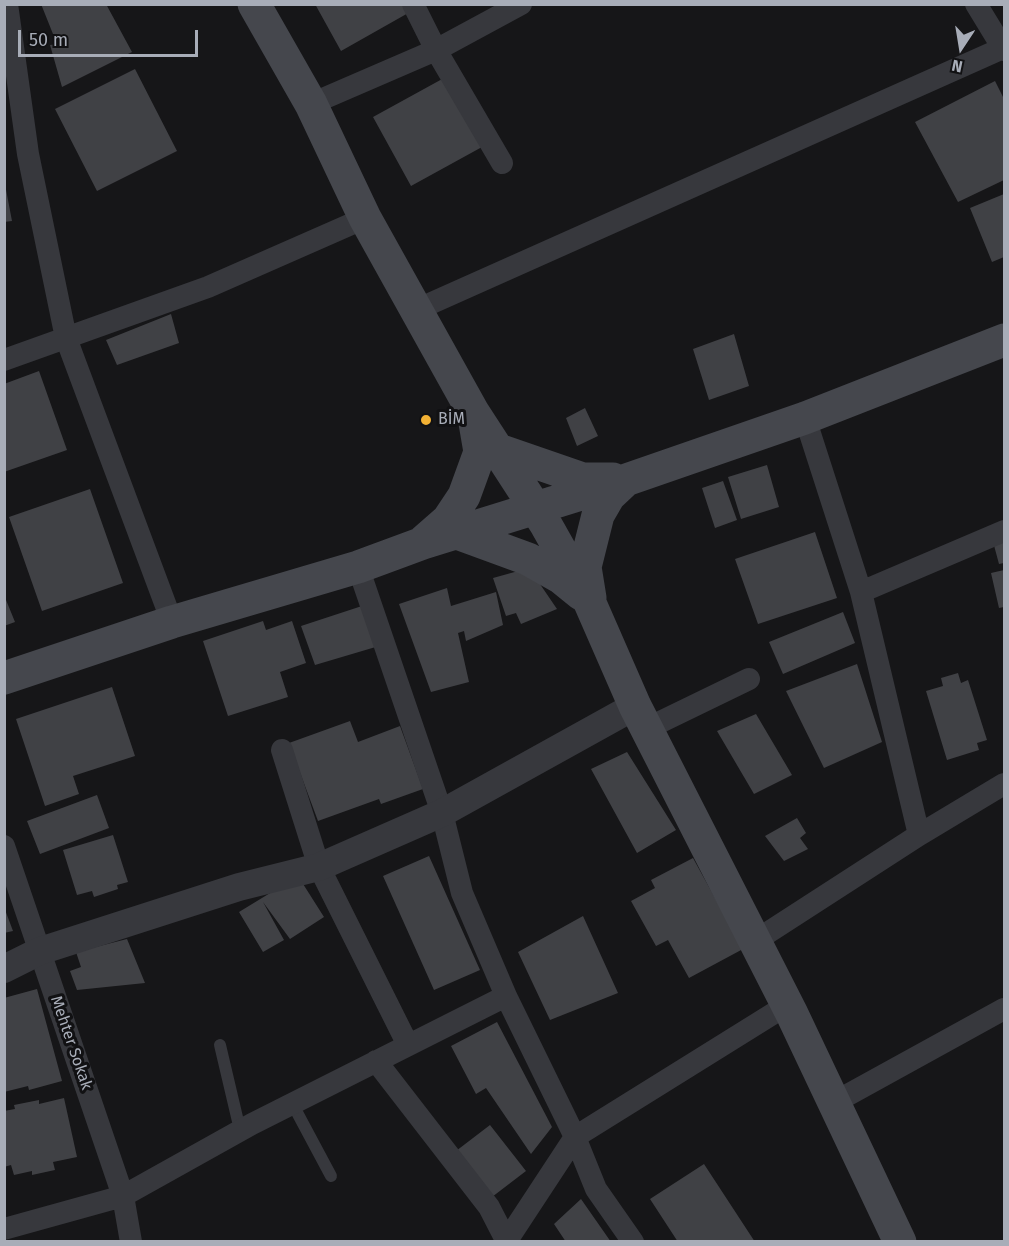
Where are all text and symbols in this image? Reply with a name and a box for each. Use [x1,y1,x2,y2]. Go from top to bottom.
scale bar [21,18,201,56]
north arrow [931,18,991,78]
text: 50 m [29,29,68,51]
text: N [950,56,964,76]
place label: BİM [438,410,465,430]
marker: BİM [419,413,433,427]
street label: Mehter Sokak [46,993,96,1093]

